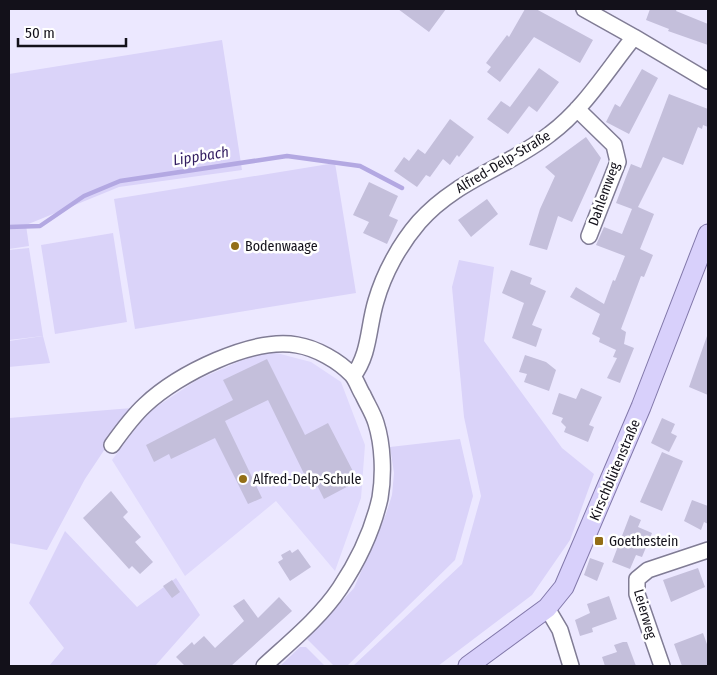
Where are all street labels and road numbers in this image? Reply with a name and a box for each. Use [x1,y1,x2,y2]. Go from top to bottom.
street label: Alfred-Delp-Straße [453,127,554,197]
street label: Dahlemweg [585,160,623,228]
street label: Kirschblütenstraße [586,417,644,523]
street label: Leierweg [630,587,660,641]

